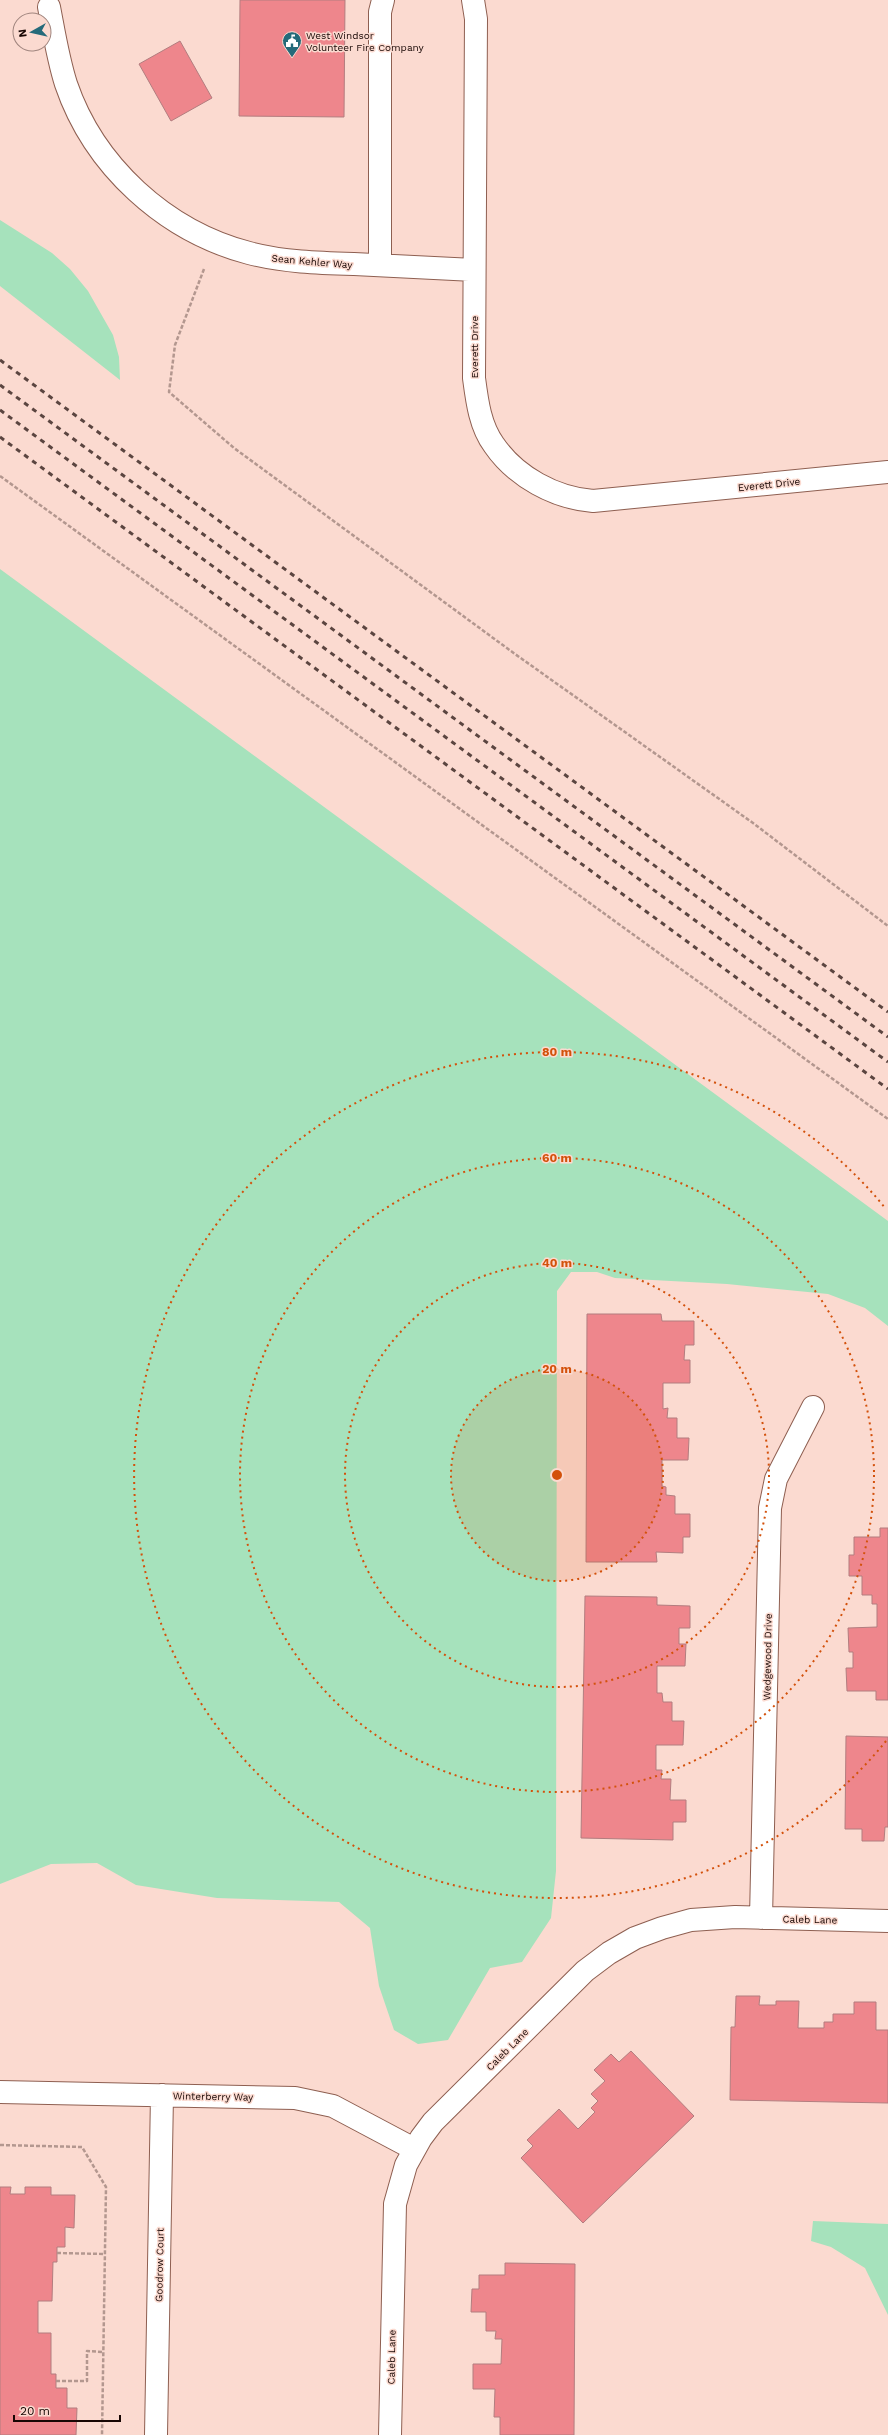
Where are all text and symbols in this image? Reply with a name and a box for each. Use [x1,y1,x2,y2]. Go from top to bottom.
north arrow [12,12,52,52]
text: N [16,28,30,38]
public building icon: West Windsor Volunteer Fire Company [281,30,303,58]
place label: West Windsor Volunteer Fire Company [306,30,425,53]
street label: Sean Kehler Way [271,252,354,271]
street label: Everett Drive [469,315,480,378]
street label: Everett Drive [737,476,801,493]
text: 80 m [542,1045,572,1059]
text: 60 m [542,1151,572,1165]
text: 40 m [542,1256,572,1270]
text: 20 m [542,1362,572,1376]
centre of rings [550,1468,564,1482]
street label: Wedgewood Drive [761,1613,774,1701]
street label: Caleb Lane [783,1914,838,1925]
street label: Caleb Lane [484,2026,531,2073]
street label: Winterberry Way [173,2090,254,2103]
street label: Goodrow Court [153,2227,166,2302]
street label: Caleb Lane [386,2329,397,2384]
scale bar [14,2397,120,2423]
text: 20 m [20,2404,50,2418]

